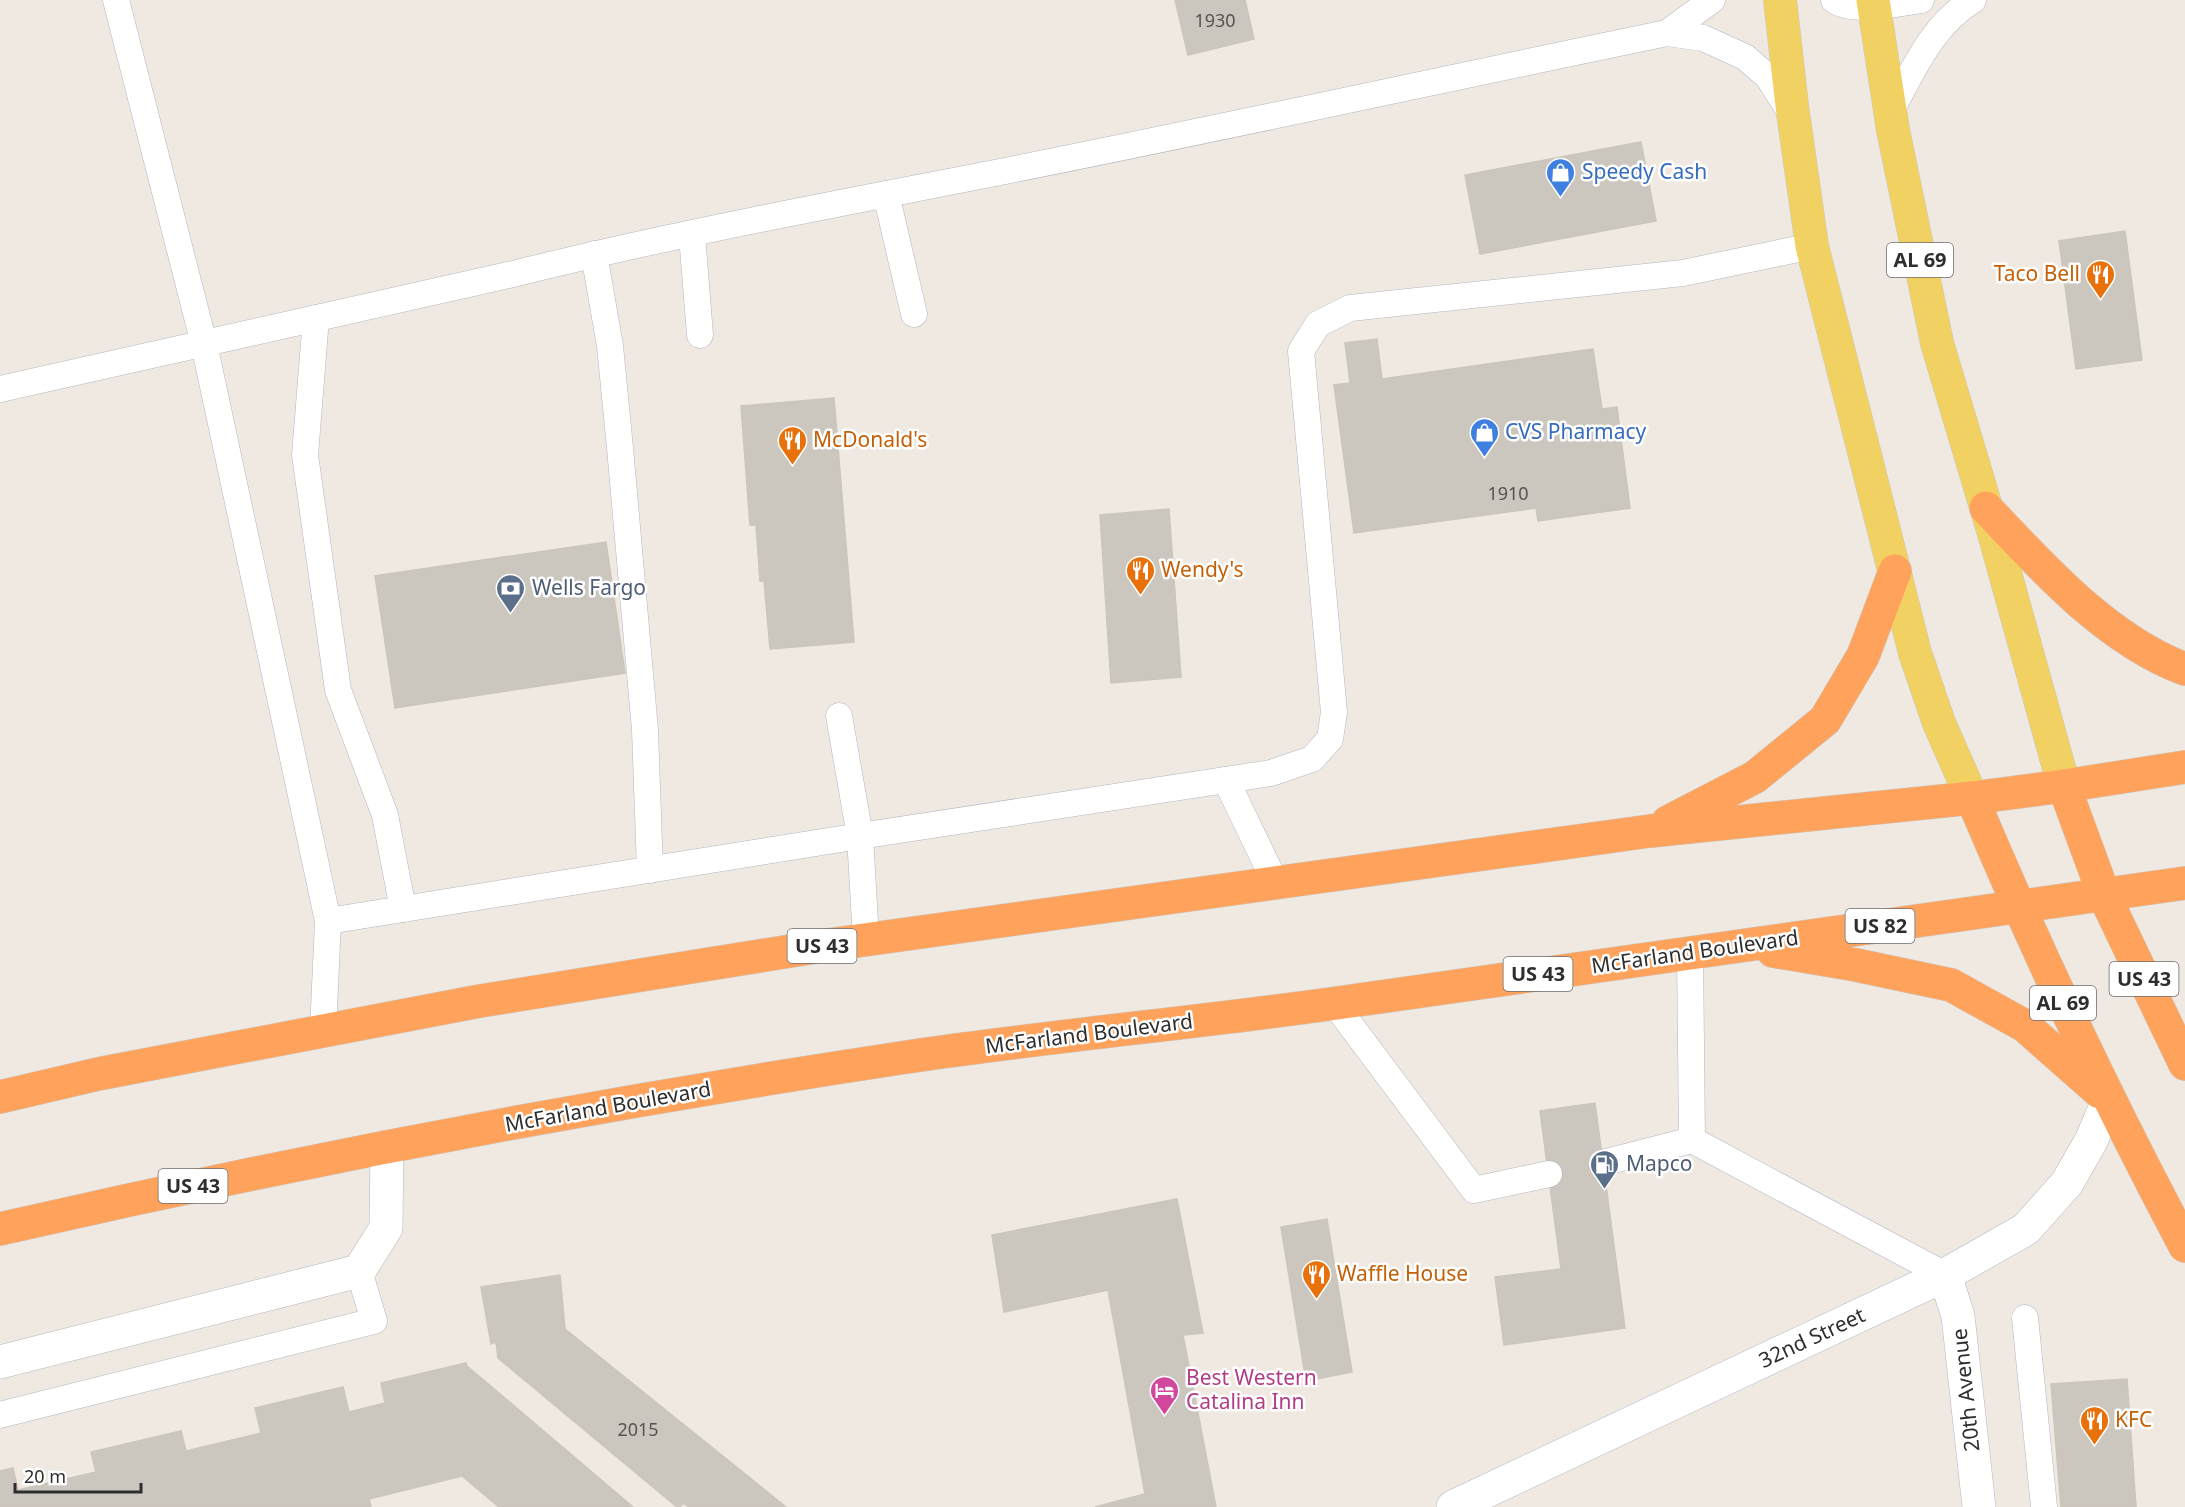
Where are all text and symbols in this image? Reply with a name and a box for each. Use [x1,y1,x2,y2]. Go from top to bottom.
house number: 1930 [1194,8,1236,32]
shop icon: Speedy Cash [1545,156,1577,198]
place label: Speedy Cash [1582,157,1707,185]
road number: AL 69 [1887,243,1953,277]
restaurant icon: Taco Bell [2085,258,2117,300]
place label: Taco Bell [1994,259,2080,287]
shop icon: CVS Pharmacy [1468,416,1500,458]
place label: CVS Pharmacy [1505,417,1646,445]
restaurant icon: McDonald's [776,424,808,466]
place label: McDonald's [813,425,927,453]
house number: 1910 [1487,481,1529,505]
restaurant icon: Wendy's [1124,554,1156,596]
place label: Wendy's [1161,555,1244,583]
bank icon: Wells Fargo [495,572,527,614]
place label: Wells Fargo [532,573,646,601]
road number: US 82 [1846,909,1914,943]
street label: McFarland Boulevard [1590,923,1800,979]
road number: US 43 [788,929,856,963]
road number: US 43 [1504,957,1572,991]
road number: US 43 [2110,962,2178,996]
road number: AL 69 [2030,986,2096,1020]
street label: McFarland Boulevard [984,1006,1194,1060]
street label: McFarland Boulevard [503,1074,713,1138]
fuel station icon: Mapco [1589,1148,1621,1190]
place label: Mapco [1626,1149,1693,1177]
road number: US 43 [158,1169,228,1203]
restaurant icon: Waffle House [1300,1258,1332,1300]
place label: Waffle House [1337,1259,1468,1287]
street label: 32nd Street [1754,1300,1870,1374]
street label: 20th Avenue [1945,1327,1985,1453]
place label: Best Western Catalina Inn [1186,1363,1317,1415]
hotel icon: Best Western Catalina Inn [1149,1374,1181,1416]
restaurant icon: KFC [2078,1404,2110,1446]
place label: KFC [2115,1405,2152,1433]
house number: 2015 [617,1417,659,1441]
scale bar [15,1456,141,1494]
text: 20 m [24,1464,66,1488]

